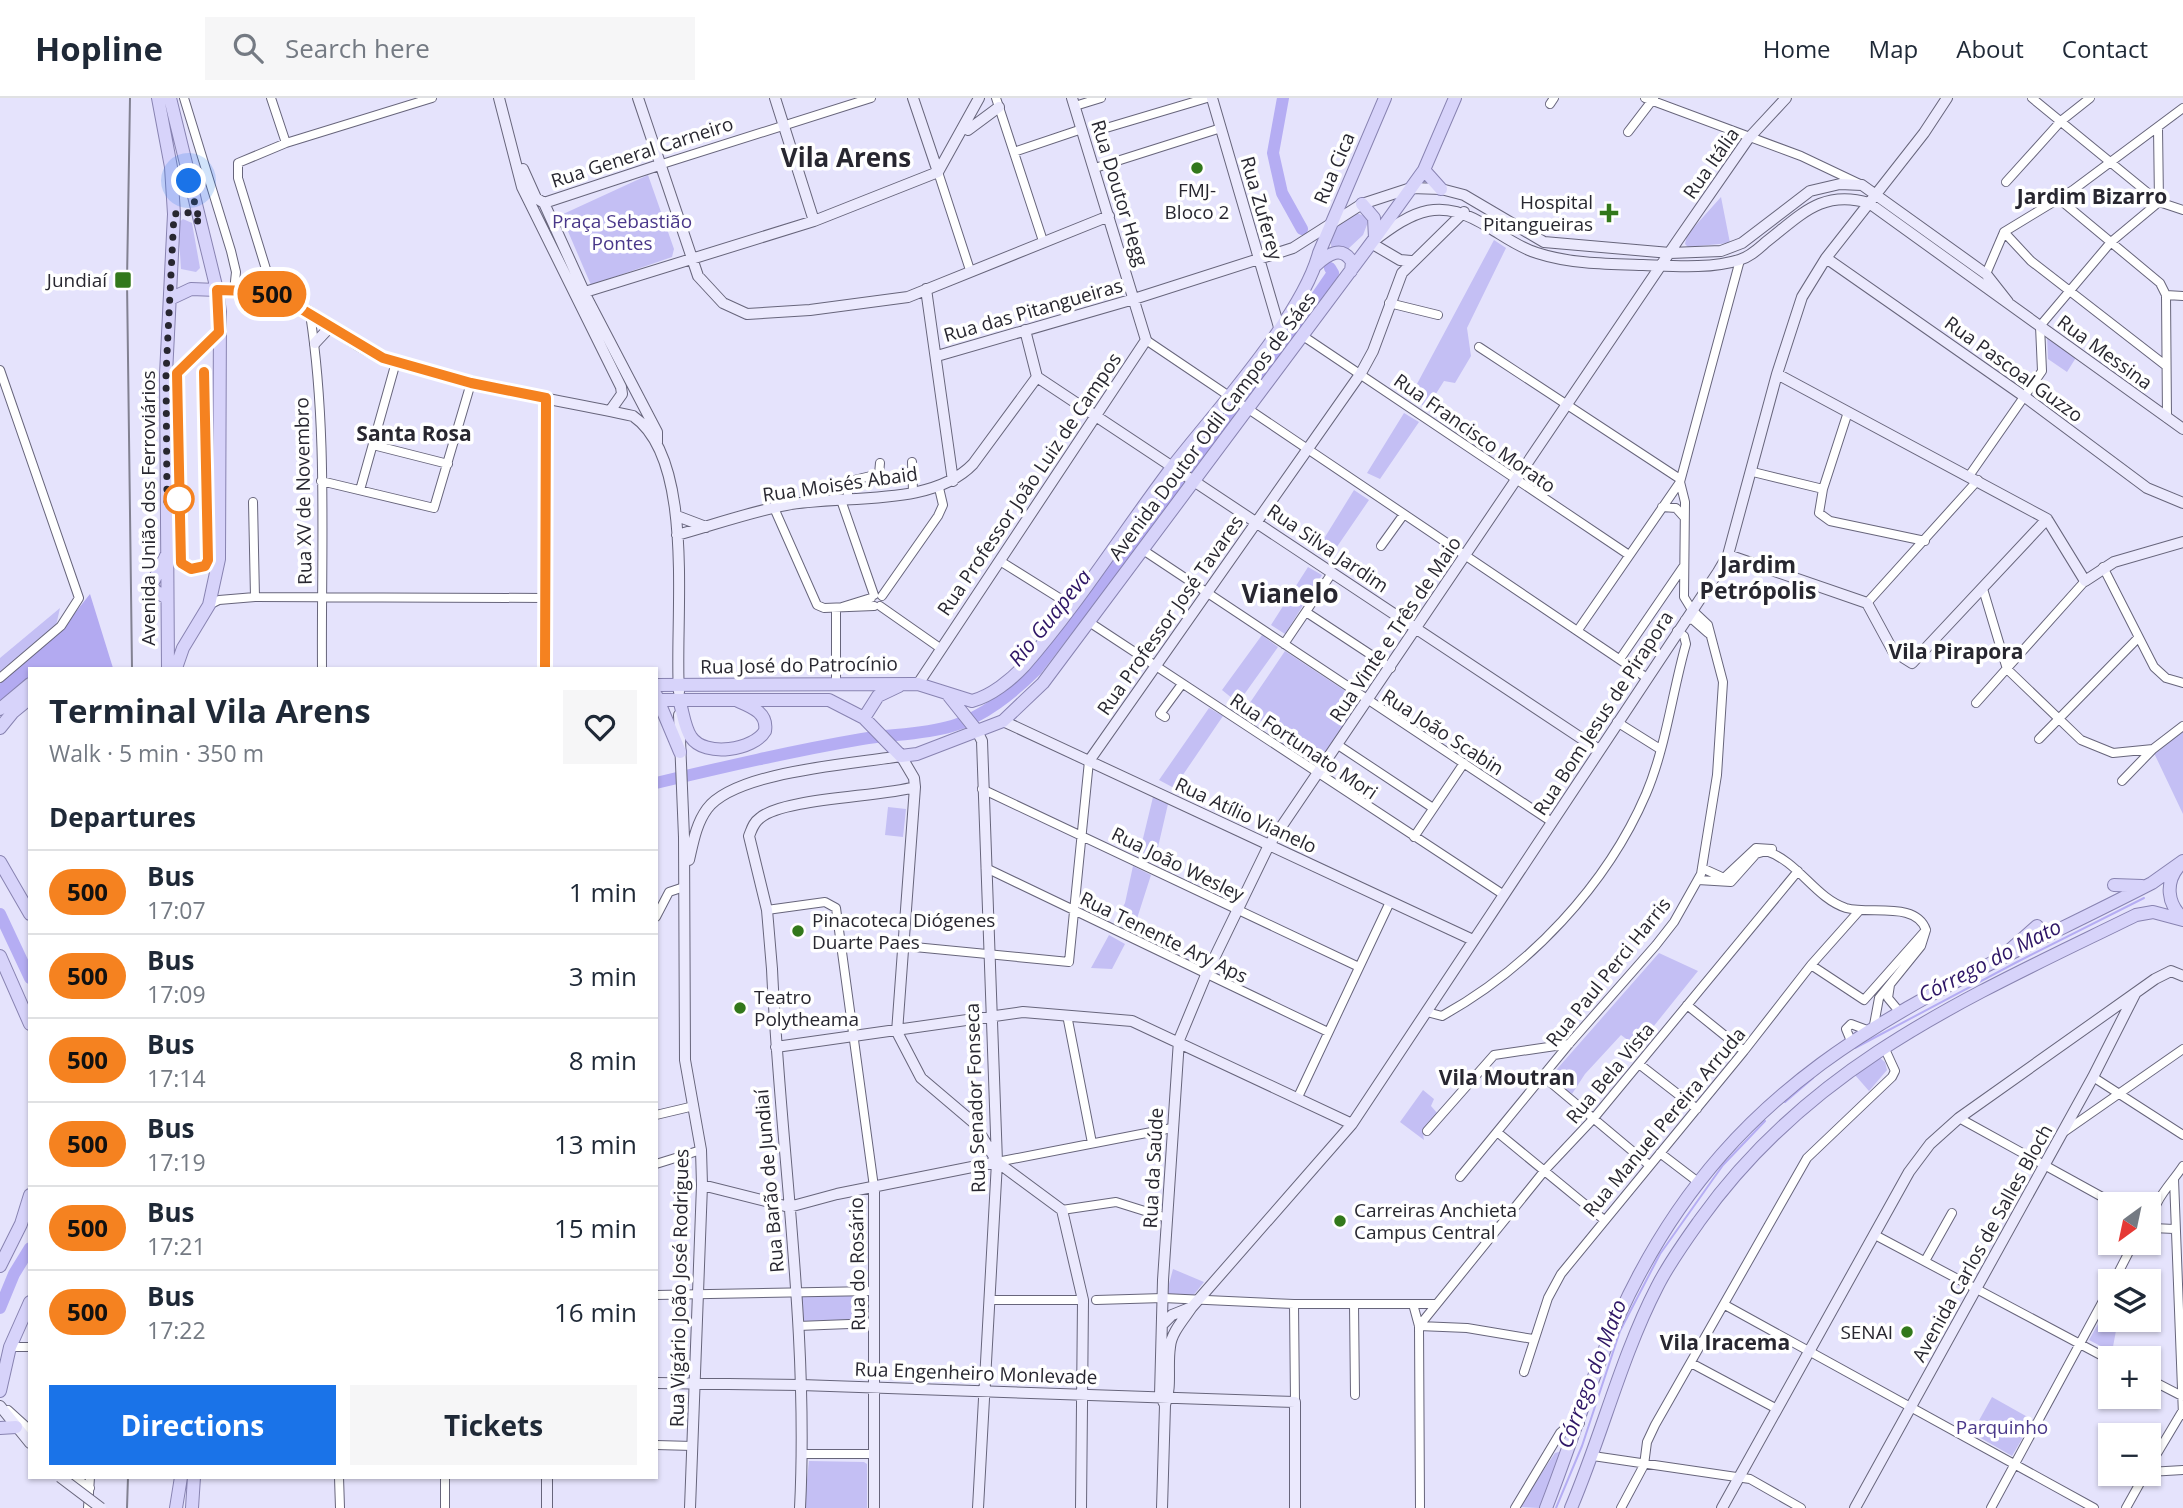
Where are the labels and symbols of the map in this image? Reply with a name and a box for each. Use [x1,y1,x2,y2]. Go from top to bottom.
street label: Rua General Carneiro [547,110,737,194]
street label: Rua Doutor Hegg [1085,117,1155,269]
street label: Rua Itália [1677,122,1745,204]
street label: Rua Cica [1307,128,1361,208]
district label: Vila Arens [781,139,911,175]
street label: Rua Zuferey [1235,153,1289,263]
marker: FMJ- Bloco 2 [1189,160,1205,176]
your location [171,163,206,198]
place label: FMJ- Bloco 2 [1165,177,1229,225]
district label: Jardim Bizarro [2015,182,2167,210]
place label: Hospital Pitangueiras [1483,189,1593,237]
marker: Hospital Pitangueiras [1599,203,1619,223]
park label: Praça Sebastião Pontes [552,208,692,256]
place label: Jundiaí [45,267,108,293]
marker: Jundiaí [113,270,133,290]
line badge: 500 [232,271,312,317]
street label: Rua das Pitangueiras [940,272,1126,348]
street label: Avenida Doutor Odil Campos de Sáes [1102,287,1322,565]
street label: Rua Messina [2052,309,2158,395]
street label: Rua Pascoal Guzzo [1939,310,2089,428]
street label: Rua Professor João Luiz de Campos [931,347,1127,621]
street label: Rua Francisco Morato [1389,367,1561,499]
street label: Avenida União dos Ferroviários [135,370,161,646]
street label: Rua XV de Novembro [288,397,318,585]
district label: Santa Rosa [356,419,472,447]
street label: Rua Moisés Abaid [761,460,919,508]
unlabelled marker [164,484,194,514]
street label: Rua Silva Jardim [1262,498,1394,598]
street label: Rua Professor José Tavares [1091,510,1249,720]
street label: Rua Vinte e Três de Maio [1323,531,1467,727]
district label: Jardim Petrópolis [1700,548,1816,606]
water label: Rio Guapeva [1002,563,1097,672]
district label: Vianelo [1241,575,1339,611]
street label: Rua Bom Jesus de Pirapora [1527,606,1679,820]
district label: Vila Pirapora [1889,637,2023,665]
street label: Rua José do Patrocínio [700,650,898,680]
street label: Rua João Scabin [1377,683,1509,781]
street label: Rua Fortunato Mori [1225,687,1383,805]
street label: Rua Atílio Vianelo [1171,771,1321,859]
street label: Rua João Wesley [1107,821,1249,908]
street label: Rua Tenente Ary Aps [1076,885,1252,989]
street label: Rua Paul Perci Harris [1540,892,1676,1052]
place label: Pinacoteca Diógenes Duarte Paes [812,907,995,955]
water label: Córrego do Mato [1913,912,2066,1008]
marker: Pinacoteca Diógenes Duarte Paes [790,923,806,939]
place label: Teatro Polytheama [754,984,859,1032]
marker: Teatro Polytheama [732,1000,748,1016]
street label: Rua Senador Fonseca [959,1003,991,1193]
street label: Rua Bela Vista [1560,1017,1660,1129]
street label: Rua Manuel Pereira Arruda [1577,1022,1751,1222]
district label: Vila Moutran [1439,1063,1575,1091]
street label: Rua Barão de Jundiaí [748,1087,790,1274]
street label: Rua da Saúde [1137,1107,1169,1229]
street label: Avenida Carlos de Salles Bloch [1906,1120,2058,1366]
street label: Rua Vigário João José Rodrigues [664,1149,694,1427]
north arrow [2098,1192,2161,1255]
street label: Rua do Rosário [843,1197,871,1331]
place label: Carreiras Anchieta Campus Central [1354,1197,1517,1245]
marker: Carreiras Anchieta Campus Central [1332,1213,1348,1229]
water label: Córrego do Mato [1550,1295,1632,1452]
place label: SENAI [1840,1319,1893,1345]
marker: SENAI [1899,1324,1915,1340]
district label: Vila Iracema [1660,1328,1790,1356]
street label: Rua Engenheiro Monlevade [854,1356,1098,1390]
park label: Parquinho [1956,1414,2048,1440]

